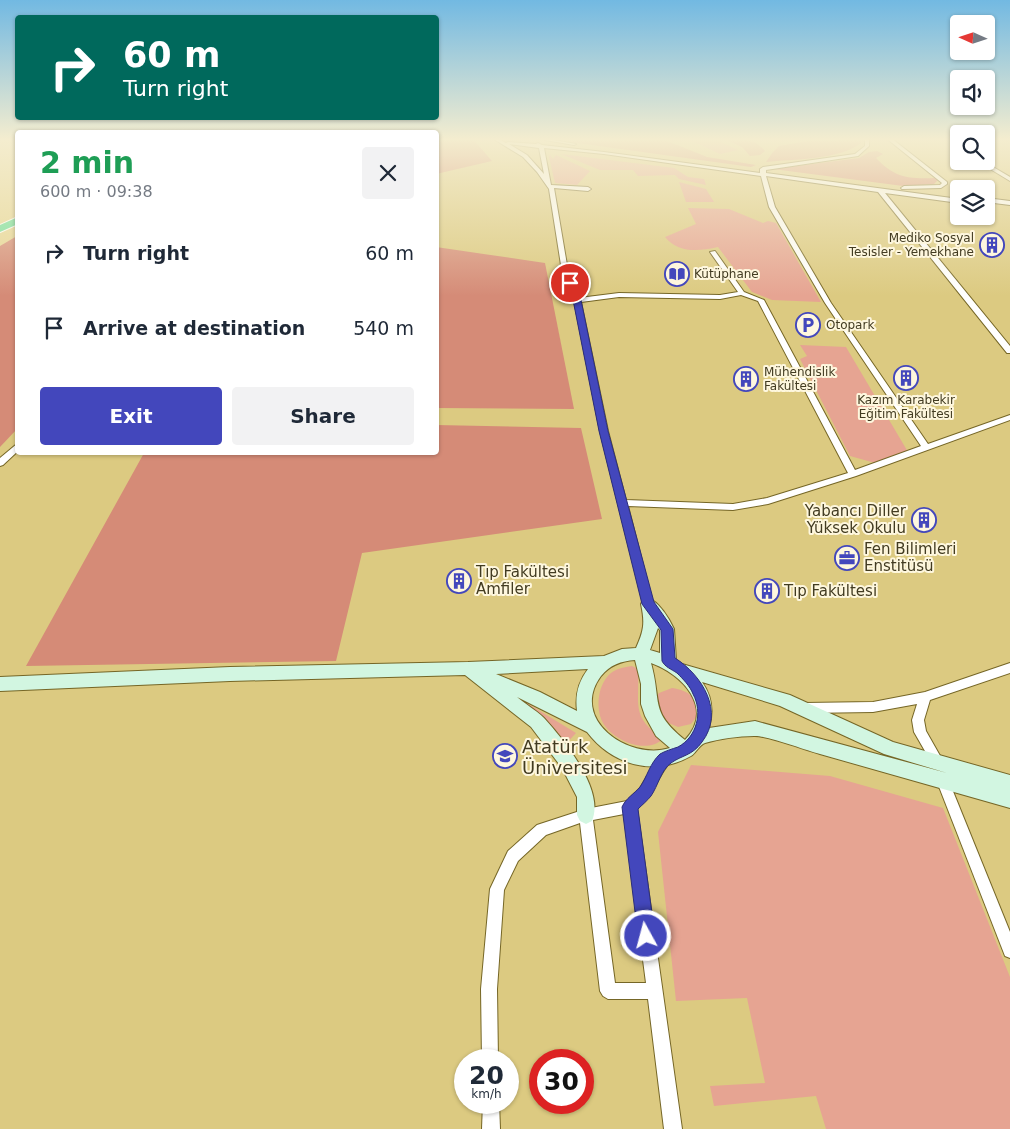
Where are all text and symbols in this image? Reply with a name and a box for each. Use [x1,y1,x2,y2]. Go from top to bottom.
north arrow [950,15,995,60]
map controls [950,15,995,225]
icon: right [40,35,105,100]
text: 60 m [123,35,220,75]
button: sound [950,70,995,115]
text: Turn right [123,76,228,101]
button: search [950,125,995,170]
text: 2 min [40,145,134,180]
button: close [362,147,414,199]
button: layers [950,180,995,225]
text: 600 m · 09:38 [40,182,153,201]
place label: Mediko Sosyal Tesisler - Yemekhane [848,231,974,259]
building icon: Mediko Sosyal Tesisler - Yemekhane [979,232,1005,258]
icon: right [40,239,68,267]
text: Turn right [83,242,189,264]
text: 60 m [365,242,414,264]
library icon: Kütüphane [664,261,690,287]
pin [549,262,591,304]
place label: Kütüphane [694,267,759,281]
icon: arrive [556,269,584,297]
parking icon: Otopark [795,312,821,338]
icon: arrive [40,314,68,342]
text: Arrive at destination [83,317,305,339]
text: 540 m [353,317,414,339]
place label: Otopark [826,318,874,332]
place label: Mühendislik Fakültesi [764,365,835,393]
building icon: Kazım Karabekir Eğitim Fakültesi [893,365,919,391]
building icon: Mühendislik Fakültesi [733,366,759,392]
button: Exit [40,387,222,445]
button: Share [232,387,414,445]
place label: Kazım Karabekir Eğitim Fakültesi [857,393,955,421]
place label: Yabancı Diller Yüksek Okulu [804,502,907,537]
building icon: Yabancı Diller Yüksek Okulu [911,507,937,533]
place label: Fen Bilimleri Enstitüsü [864,540,956,575]
office icon: Fen Bilimleri Enstitüsü [834,545,860,571]
place label: Tıp Fakültesi Amfiler [475,563,569,598]
building icon: Tıp Fakültesi Amfiler [446,568,472,594]
building icon: Tıp Fakültesi [754,578,780,604]
place label: Tıp Fakültesi [783,582,877,600]
place label: Atatürk Üniversitesi [522,736,628,778]
school or university icon: Atatürk Üniversitesi [492,743,518,769]
position arrow [619,909,671,961]
speed limit sign: 30 [529,1049,594,1114]
text: 20 [469,1061,504,1090]
text: km/h [471,1087,502,1101]

